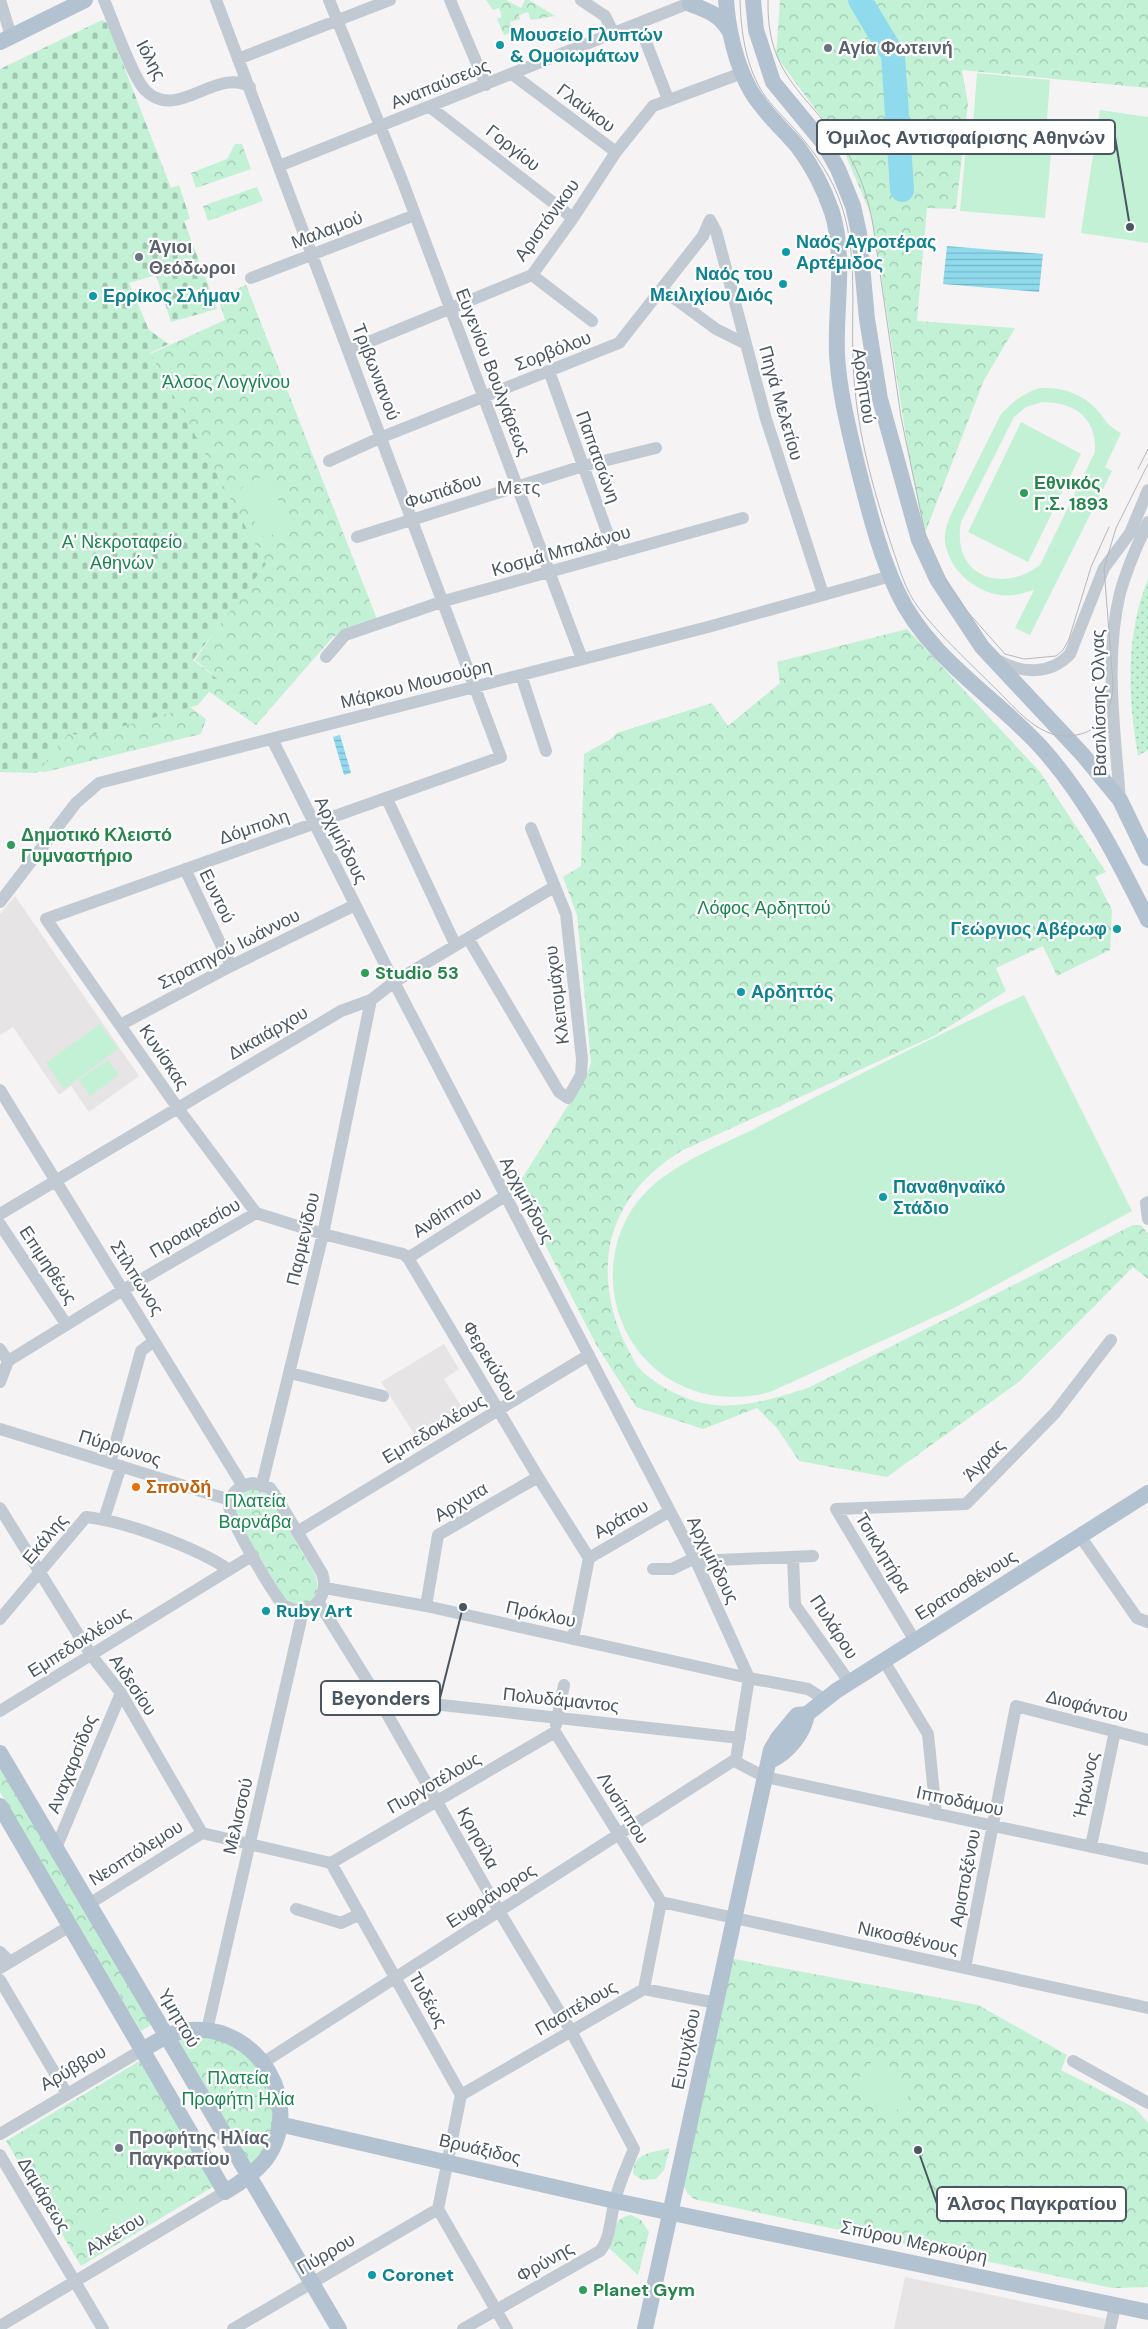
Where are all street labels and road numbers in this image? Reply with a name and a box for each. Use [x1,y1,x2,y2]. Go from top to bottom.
street label: Ιόλης [130,36,172,85]
street label: Αναπαύσεως [387,53,493,115]
street label: Γλαύκου [552,78,620,138]
street label: Γοργίου [481,119,545,177]
street label: Αριστόνικου [509,174,585,266]
street label: Μαλαμού [288,205,366,255]
street label: Ευγενίου Βουλγάρεως [450,285,536,460]
street label: Τριβωνιανού [347,320,405,424]
street label: Σορβόλου [511,325,595,377]
street label: Πηγά Μελετίου [753,343,809,463]
street label: Αρδηττού [847,347,881,425]
street label: Παπατσώνη [570,408,626,506]
street label: Φωτιάδου [401,467,485,515]
street label: Κοσμά Μπαλάνου [489,520,633,582]
street label: Βασιλίσσης Όλγας [1086,629,1112,777]
street label: Μάρκου Μουσούρη [338,654,494,714]
street label: Αρχιμήδους [309,792,373,888]
street label: Δόμπολη [216,804,292,850]
street label: Ευντού [194,865,240,927]
street label: Στρατηγού Ιωάννου [154,903,304,995]
street label: Κλειτομάχου [539,944,575,1046]
street label: Δικαιάρχου [224,1000,312,1066]
street label: Κυνίσκας [133,1020,195,1095]
street label: Αρχιμήδους [494,1153,560,1248]
street label: Ανθίππου [408,1181,486,1243]
street label: Παρμενίδου [281,1190,325,1288]
street label: Προαιρεσίου [145,1192,245,1264]
street label: Επιμηθέως [14,1221,82,1309]
street label: Στίλπωνος [105,1236,170,1320]
street label: Φερεκύδου [457,1317,523,1405]
street label: Εμπεδοκλέους [378,1389,490,1469]
street label: Πύρρωνος [76,1424,164,1472]
street label: Άγρας [958,1433,1010,1486]
street label: Αρχυτα [430,1477,492,1527]
street label: Αράτου [589,1494,653,1544]
street label: Εκάλης [17,1508,73,1569]
street label: Τσικλητήρα [850,1508,916,1598]
street label: Αρχιμήδους [681,1512,745,1608]
street label: Ερατοσθένους [910,1544,1022,1626]
street label: Πυλάρου [804,1590,864,1664]
street label: Πρόκλου [504,1595,578,1633]
street label: Εμπεδοκλέους [23,1601,135,1683]
street label: Αιδεσίου [104,1650,162,1720]
street label: Πολυδάμαντος [502,1682,621,1718]
street label: Διοφάντου [1043,1684,1131,1728]
street label: Αναχαρσίδος [41,1711,103,1817]
street label: Πυργοτέλους [383,1746,485,1819]
street label: Ήρωνος [1067,1749,1105,1821]
street label: Λυσίππου [592,1768,654,1848]
street label: Μελισσού [218,1775,258,1857]
street label: Ιπποδάμου [914,1780,1006,1822]
street label: Κρησίλα [451,1803,505,1873]
street label: Νεοπτόλεμου [84,1815,188,1891]
street label: Αριστοξένου [944,1827,986,1929]
street label: Ευφράνορος [442,1858,541,1934]
street label: Νικοσθένους [855,1916,961,1960]
street label: Τυδέως [403,1968,453,2032]
street label: Πασιτέλους [531,1975,622,2041]
street label: Υμηττού [152,1984,206,2052]
street label: Ευτυχίδου [666,2006,706,2092]
street label: Αρύββου [36,2039,110,2097]
street label: Βρυάξιδος [437,2128,524,2170]
street label: Δαμάρεως [12,2153,76,2238]
street label: Αλκέτου [81,2207,149,2261]
street label: Σπύρου Μερκούρη [838,2215,990,2269]
street label: Πύρρου [293,2228,359,2280]
street label: Φρύνης [512,2236,578,2288]

